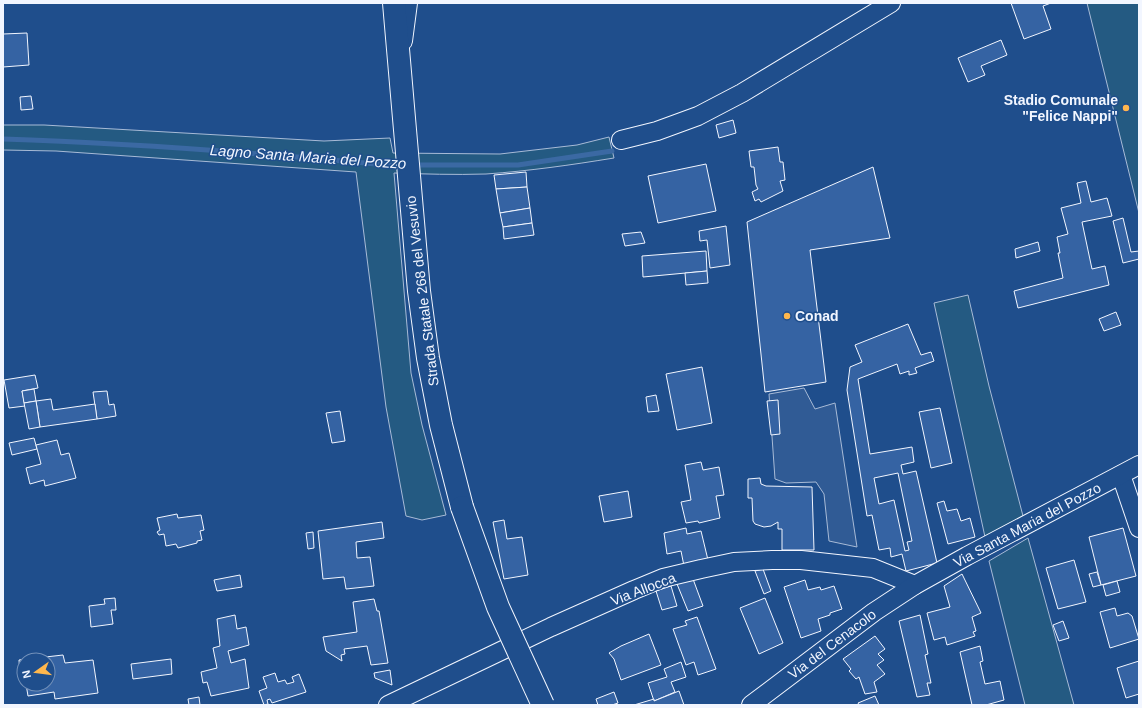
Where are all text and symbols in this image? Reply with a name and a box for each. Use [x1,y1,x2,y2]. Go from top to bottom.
place label: Stadio Comunale "Felice Nappi" [1004,92,1118,124]
marker: Stadio Comunale "Felice Nappi" [1121,103,1131,113]
water label: Lagno Santa Maria del Pozzo [209,141,407,172]
street label: Strada Statale 268 del Vesuvio [402,195,442,387]
place label: Conad [795,308,839,324]
marker: Conad [782,311,792,321]
street label: Via Santa Maria del Pozzo [951,479,1104,571]
street label: Via Allocca [608,569,678,609]
street label: Via del Cenacolo [785,606,879,682]
north arrow [16,652,56,692]
text: N [20,669,33,680]

